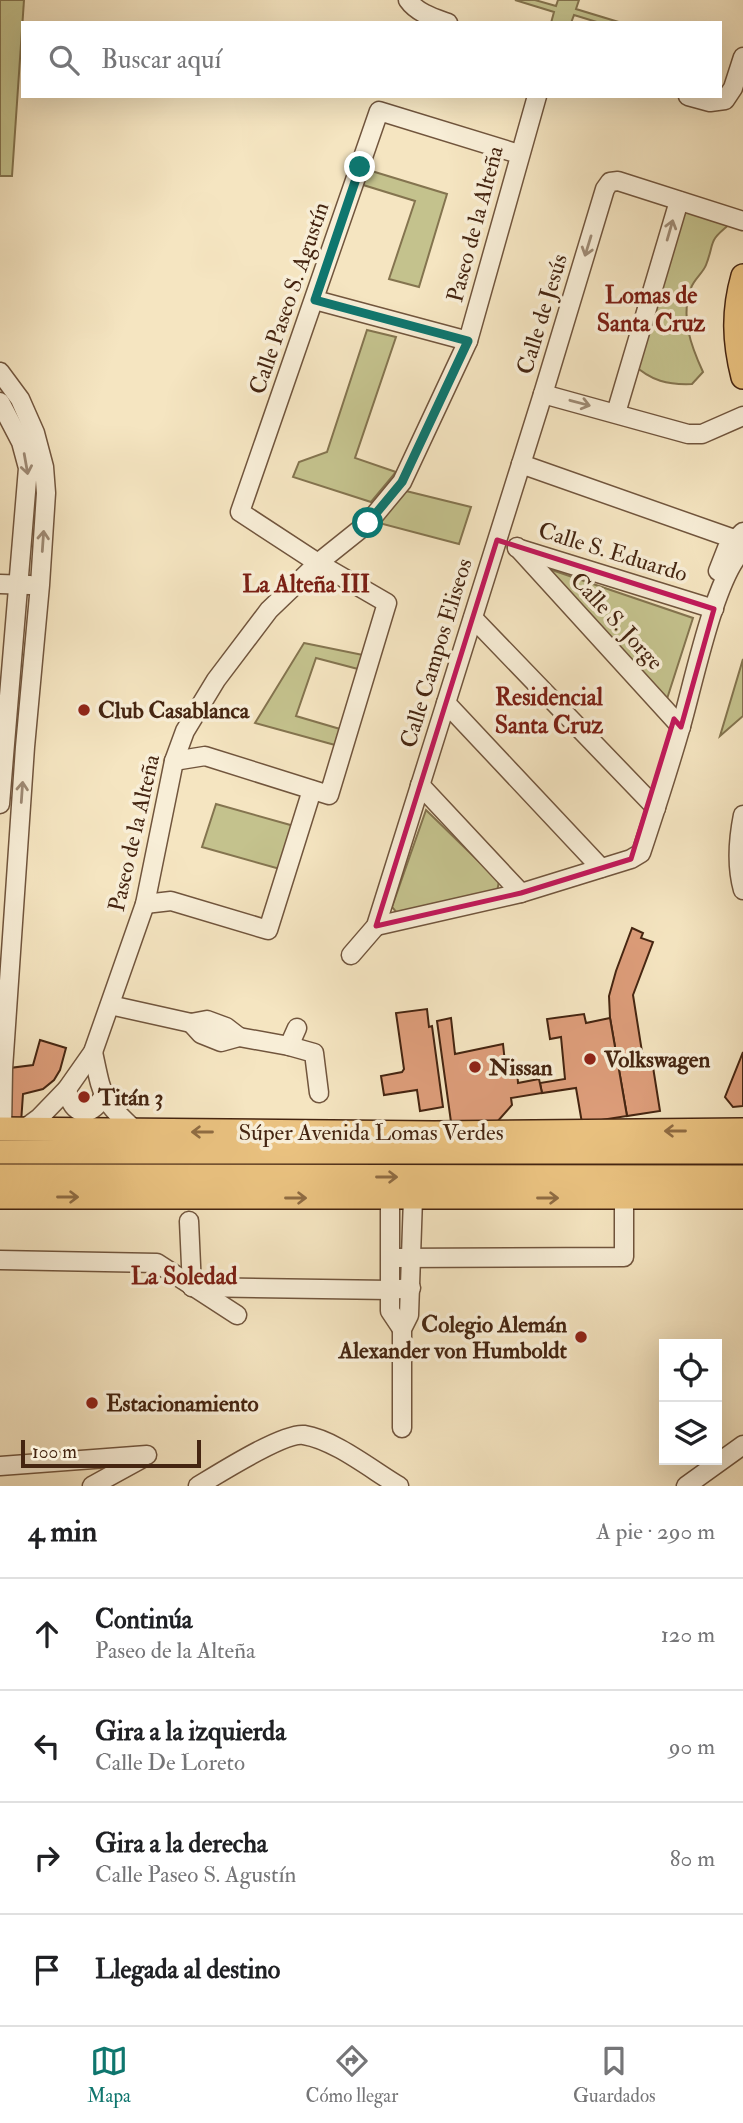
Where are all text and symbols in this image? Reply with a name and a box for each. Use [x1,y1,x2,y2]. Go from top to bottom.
search box [21,21,722,98]
icon: search [45,41,83,79]
text: Buscar aquí [101,44,221,76]
street label: Paseo de la Alteña [440,142,510,305]
route end [344,151,375,182]
street label: Calle Paseo S. Agustín [243,198,336,398]
one-way arrow [665,219,678,241]
one-way arrow [580,235,593,257]
street label: Calle de Jesús [510,250,574,378]
district label: Lomas de Santa Cruz [597,280,706,339]
one-way arrow [568,397,591,410]
one-way arrow [20,452,33,475]
route start [352,507,383,538]
street label: Calle S. Eduardo [535,516,691,588]
one-way arrow [37,530,50,552]
street label: Calle Campos Eliseos [393,555,480,752]
street label: Calle S. Jorge [564,566,670,676]
district label: La Alteña III [242,569,370,600]
district label: Residencial Santa Cruz [495,682,604,741]
place label: Club Casablanca [98,696,251,725]
marker: Club Casablanca [76,702,92,718]
street label: Paseo de la Alteña [102,751,166,914]
one-way arrow [16,781,29,803]
place label: Volkswagen [603,1045,710,1075]
marker: Volkswagen [582,1051,598,1067]
place label: Nissan [488,1053,553,1082]
marker: Nissan [467,1059,483,1075]
place label: Titán 3 [97,1083,163,1112]
marker: Titán 3 [76,1089,92,1105]
street label: Súper Avenida Lomas Verdes [238,1118,504,1148]
one-way arrow [664,1124,687,1138]
one-way arrow [191,1125,214,1139]
one-way arrow [375,1170,398,1184]
one-way arrow [56,1190,79,1204]
one-way arrow [284,1191,307,1205]
one-way arrow [536,1191,559,1205]
district label: La Soledad [131,1261,238,1292]
place label: Colegio Alemán Alexander von Humboldt [338,1310,568,1365]
marker: Colegio Alemán Alexander von Humboldt [573,1329,589,1345]
map controls [659,1339,722,1465]
button: locate [659,1339,722,1402]
place label: Estacionamiento [106,1389,259,1418]
marker: Estacionamiento [84,1395,100,1411]
button: layers [659,1402,722,1465]
scale bar [21,1437,201,1469]
text: 100 m [32,1440,77,1464]
text: 4 min [28,1513,97,1550]
text: A pie · 290 m [596,1517,715,1546]
text: Continúa [95,1604,193,1636]
icon: ahead [28,1615,66,1653]
text: 120 m [661,1620,715,1649]
text: Paseo de la Alteña [95,1636,255,1665]
text: Gira a la izquierda [95,1716,286,1748]
icon: left [28,1727,66,1765]
text: 90 m [669,1732,715,1761]
text: Calle De Loreto [95,1748,245,1777]
text: Gira a la derecha [95,1828,268,1860]
icon: right [28,1839,66,1877]
text: 80 m [670,1844,715,1873]
text: Calle Paseo S. Agustín [95,1860,296,1889]
icon: arrive [28,1951,66,1989]
text: Llegada al destino [95,1954,280,1986]
tab: Mapa [87,2042,131,2108]
tab: Cómo llegar [305,2042,398,2108]
tab: Guardados [573,2042,656,2108]

